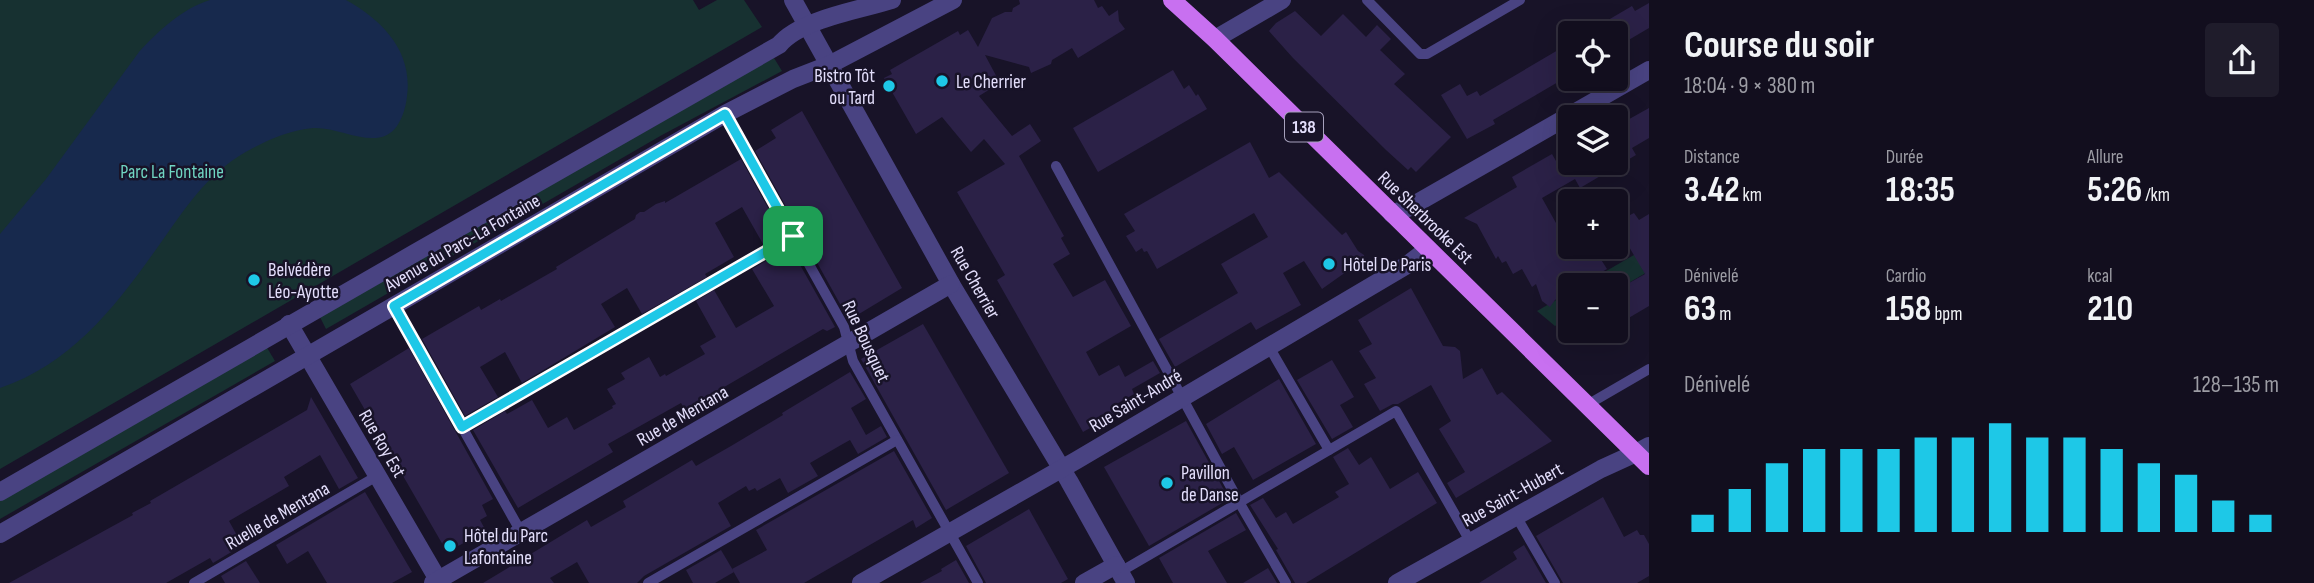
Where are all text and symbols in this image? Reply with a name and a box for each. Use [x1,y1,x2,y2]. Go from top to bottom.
map controls [1558,21,1628,343]
button: locate [1558,21,1628,91]
text: Course du soir [1684,23,1874,68]
button: share [2205,23,2279,97]
place label: Bistro Tôt ou Tard [814,65,875,110]
place label: Le Cherrier [956,71,1027,94]
text: 18:04 · 9 × 380 m [1684,72,1815,100]
marker: Le Cherrier [934,73,950,89]
marker: Bistro Tôt ou Tard [881,78,897,94]
button: layers [1558,105,1628,175]
road number: 138 [1285,112,1323,142]
text: Distance [1684,146,1740,169]
text: Durée [1886,146,1923,169]
text: Allure [2087,146,2124,169]
park label: Parc La Fontaine [120,161,224,184]
street label: Rue Sherbrooke Est [1373,167,1478,269]
text: 3.42 [1684,169,1740,212]
text: 18:35 [1886,169,1955,212]
text: 5:26 [2087,169,2142,212]
text: km [1740,184,1762,207]
text: /km [2142,184,2170,207]
street label: Avenue du Parc-La Fontaine [380,189,545,298]
button: + [1558,189,1628,259]
pin [763,206,823,266]
icon: arrive [774,217,812,255]
street label: Rue Cherrier [945,242,1005,324]
place label: Hôtel De Paris [1343,254,1431,277]
marker: Hôtel De Paris [1321,256,1337,272]
place label: Belvédère Léo-Ayotte [268,259,339,304]
text: Dénivelé [1684,265,1739,288]
text: Cardio [1886,265,1926,288]
text: kcal [2087,265,2112,288]
marker: Belvédère Léo-Ayotte [246,272,262,288]
button: − [1558,273,1628,343]
text: 63 [1684,288,1716,331]
text: 158 [1886,288,1931,331]
text: 210 [2087,288,2133,331]
street label: Rue Bousquet [837,297,895,386]
text: m [1716,303,1731,326]
text: bpm [1931,303,1962,326]
street label: Rue Saint-André [1085,365,1186,438]
text: Dénivelé [1684,371,1750,399]
text: 128–135 m [2193,371,2279,399]
street label: Rue de Mentana [633,381,733,452]
street label: Rue Roy Est [353,406,410,482]
street label: Rue Saint-Hubert [1458,458,1567,533]
place label: Pavillon de Danse [1181,462,1239,507]
marker: Pavillon de Danse [1159,475,1175,491]
street label: Ruelle de Mentana [222,477,334,555]
place label: Hôtel du Parc Lafontaine [464,525,548,570]
marker: Hôtel du Parc Lafontaine [442,538,458,554]

